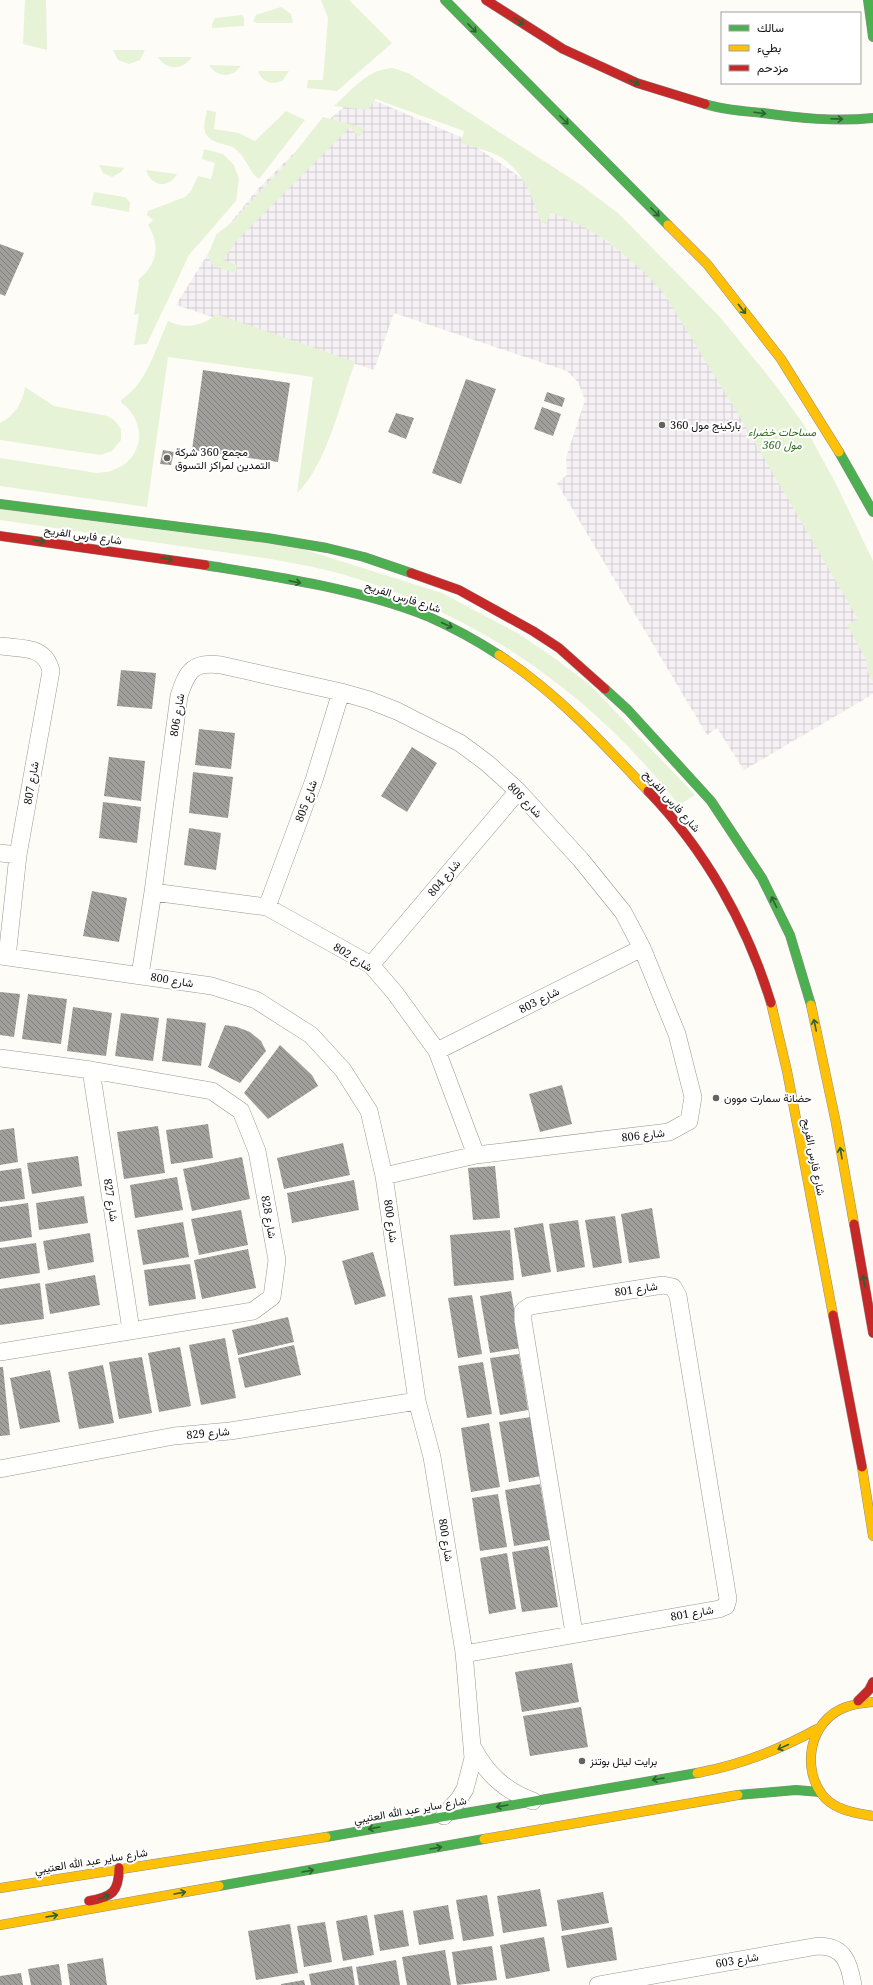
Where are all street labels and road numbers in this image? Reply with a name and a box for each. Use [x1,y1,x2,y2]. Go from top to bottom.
street label: شارع فارس الفريح [43,522,123,548]
street label: شارع فارس الفريح [363,577,443,617]
street label: شارع 806 [166,692,188,738]
street label: شارع 807 [19,760,43,806]
street label: شارع فارس الفريح [640,766,704,836]
street label: شارع 805 [291,778,321,824]
street label: شارع 806 [504,779,546,821]
street label: شارع 804 [424,856,464,900]
street label: شارع 802 [330,939,376,975]
street label: شارع 800 [149,969,195,991]
street label: شارع 803 [516,983,562,1017]
street label: شارع فارس الفريح [799,1117,829,1197]
street label: شارع 806 [620,1124,666,1146]
street label: شارع 827 [100,1177,122,1223]
street label: شارع 828 [257,1194,281,1240]
street label: شارع 800 [380,1198,402,1244]
street label: شارع 801 [613,1278,659,1300]
street label: شارع 829 [186,1423,231,1443]
street label: شارع 800 [435,1517,457,1563]
street label: شارع 801 [669,1601,715,1625]
street label: شارع ساير عبد الله العتيبي [352,1792,468,1830]
street label: شارع ساير عبد الله العتيبي [33,1844,149,1880]
street label: شارع 603 [714,1948,760,1972]

